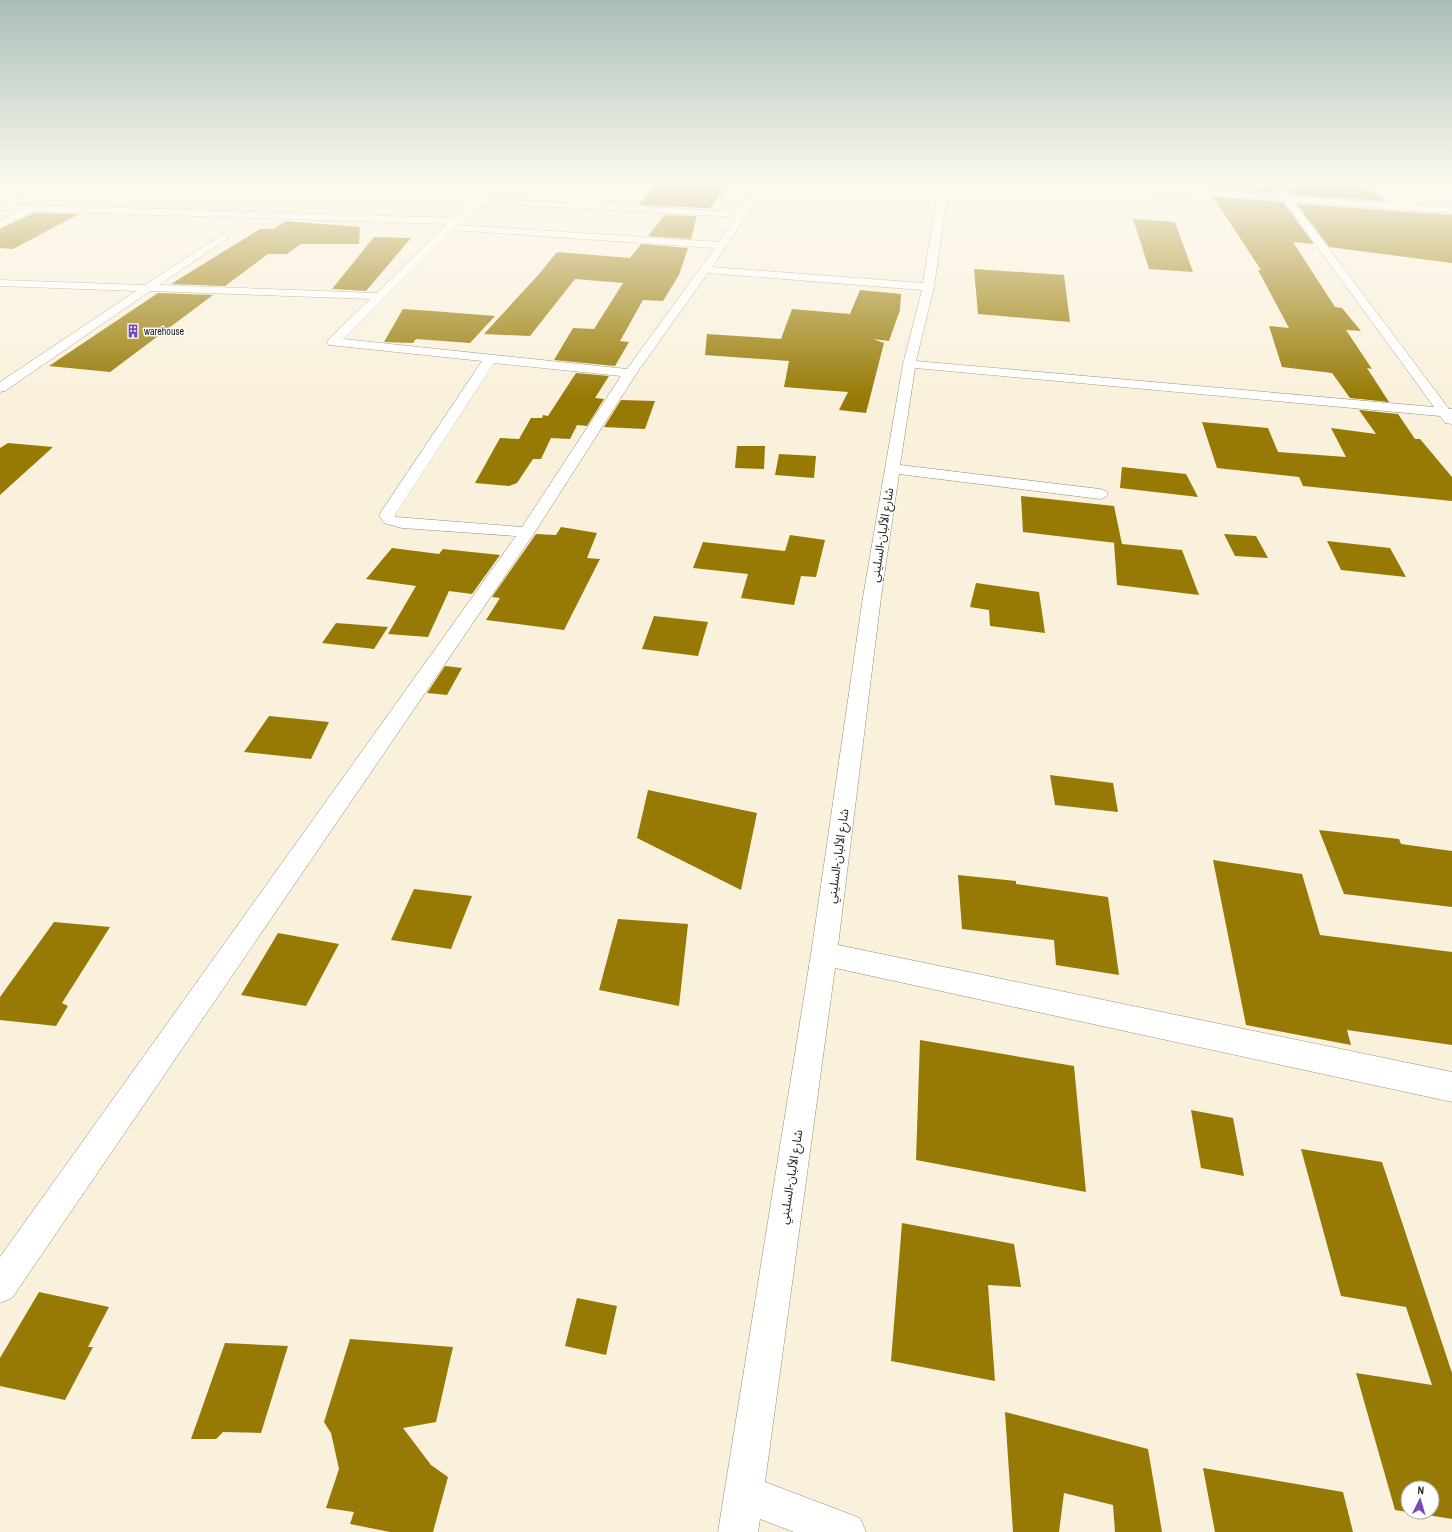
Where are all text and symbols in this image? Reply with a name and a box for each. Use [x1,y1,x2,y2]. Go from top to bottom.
building icon: warehouse [125,323,141,339]
place label: warehouse [144,325,185,338]
street label: شارع الألبان-السليني [867,487,899,584]
street label: شارع الألبان-السليني [823,808,854,905]
street label: شارع الألبان-السليني [776,1129,808,1226]
north arrow [1400,1480,1440,1520]
text: N [1417,1483,1425,1497]

